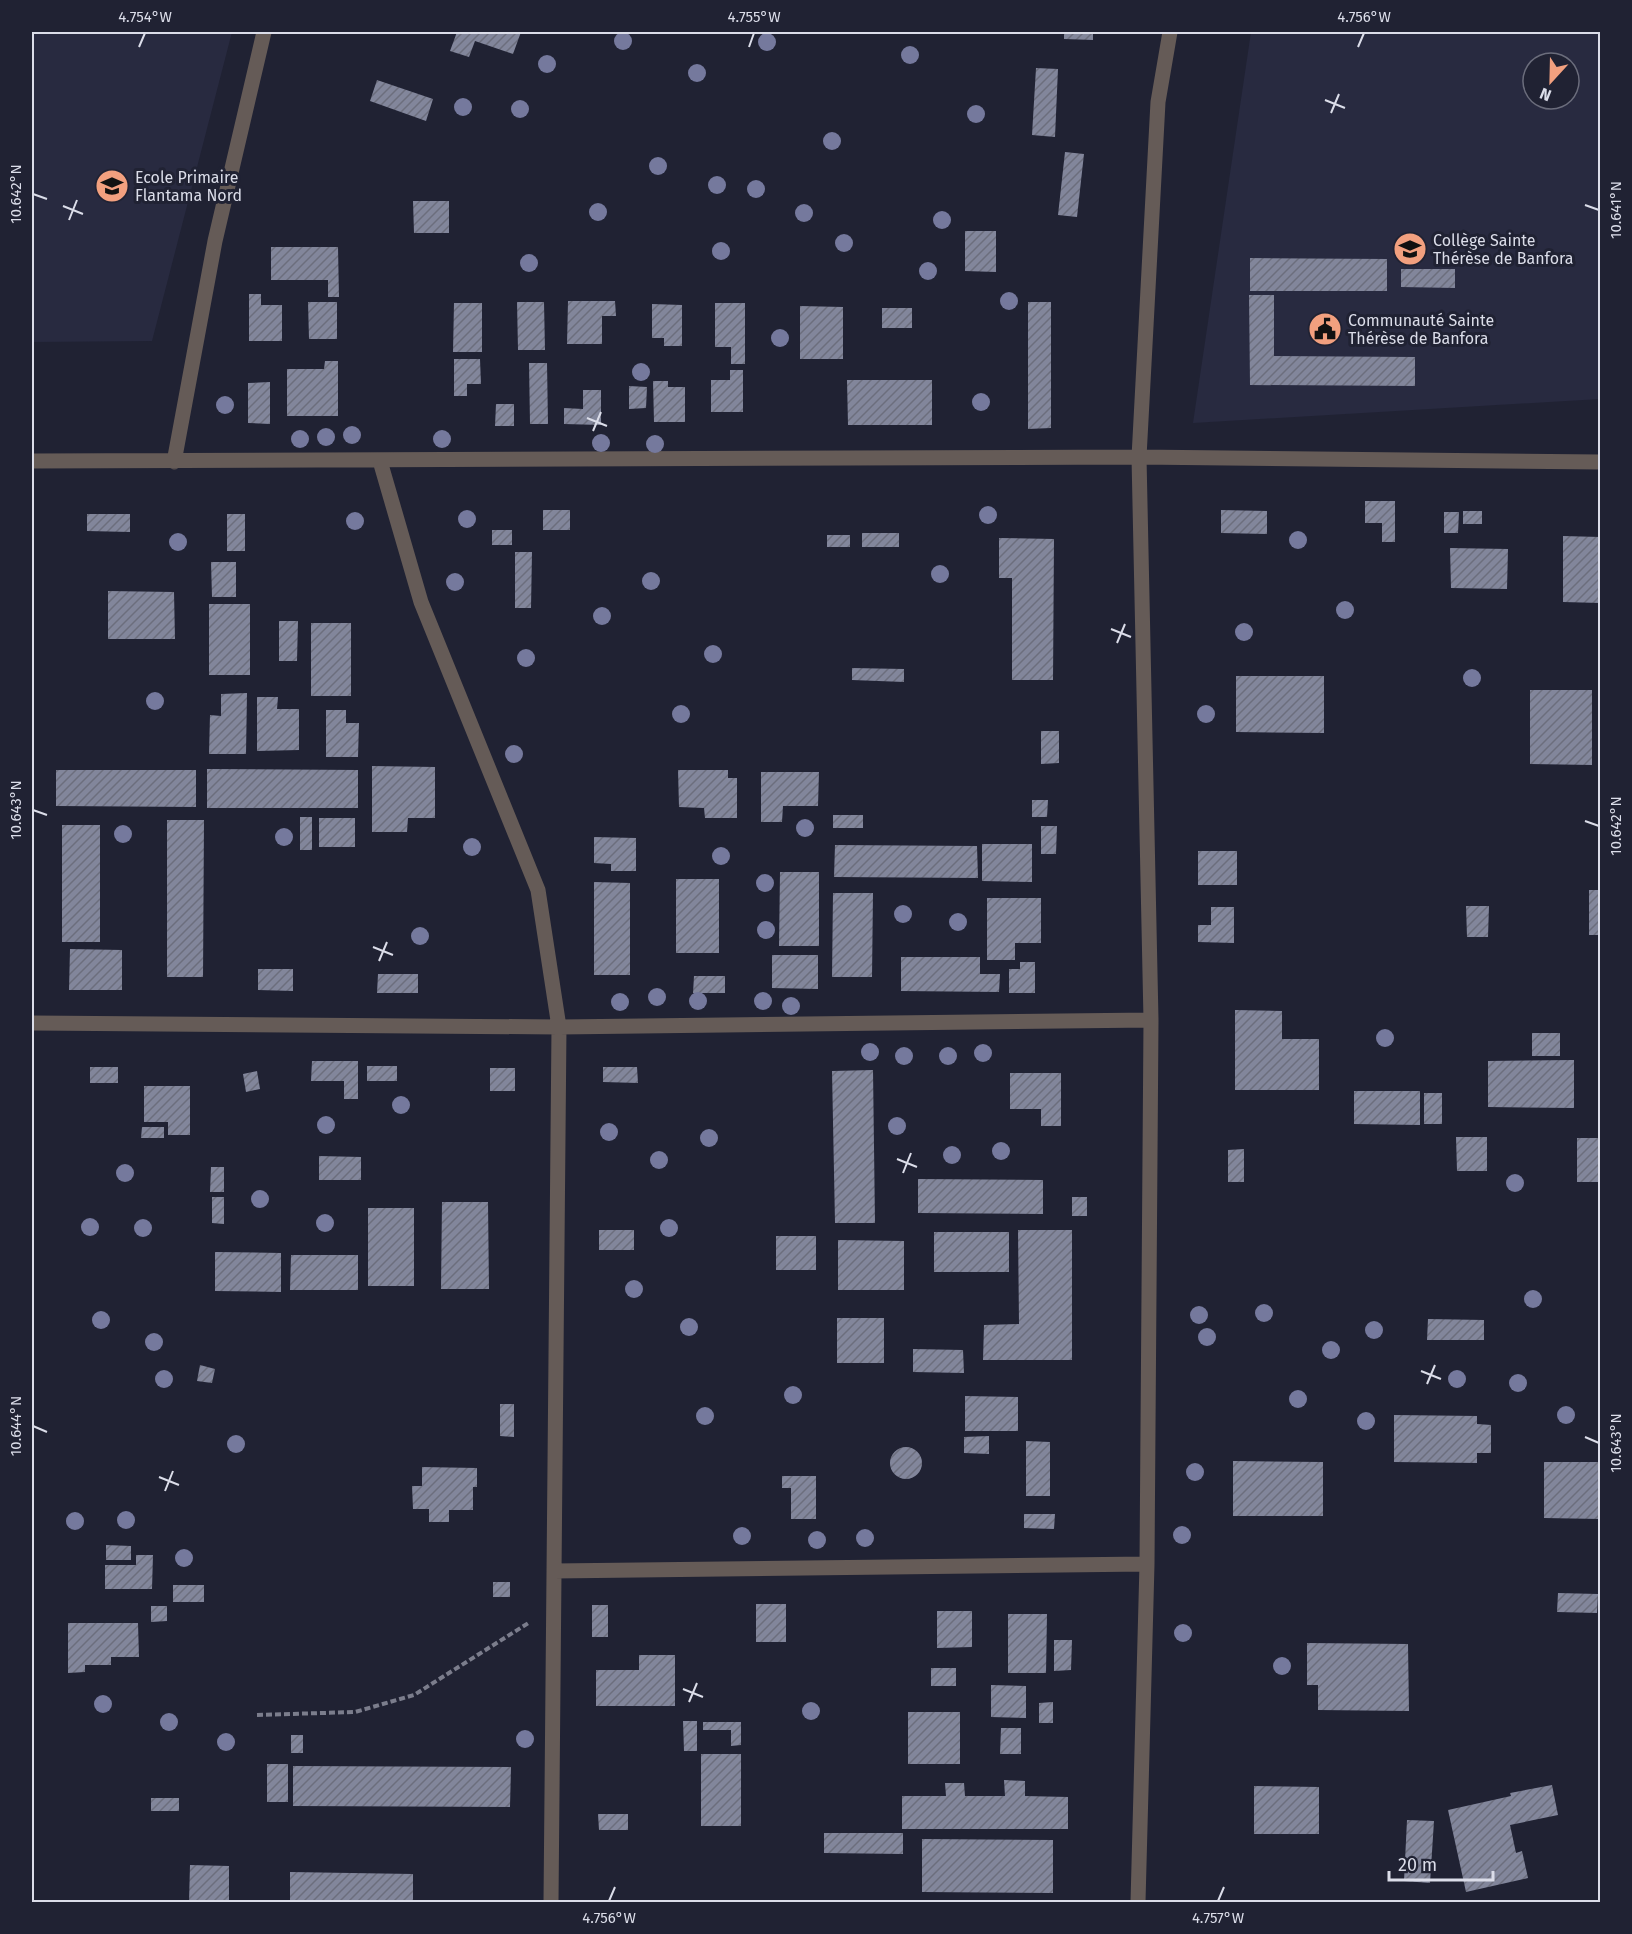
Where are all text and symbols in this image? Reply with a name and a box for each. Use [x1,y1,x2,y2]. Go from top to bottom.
text: 4.754°W [118,8,172,26]
text: 4.755°W [727,8,781,26]
text: 4.756°W [1337,8,1391,26]
north arrow [1521,51,1581,111]
text: N [1537,84,1554,105]
text: 10.642°N [7,164,25,224]
school or university icon: Ecole Primaire Flantama Nord [94,168,130,204]
place label: Ecole Primaire Flantama Nord [135,168,242,205]
text: 10.641°N [1607,181,1625,239]
school or university icon: Collège Sainte Thérèse de Banfora [1392,231,1428,267]
place label: Collège Sainte Thérèse de Banfora [1433,231,1573,268]
public building icon: Communauté Sainte Thérèse de Banfora [1307,311,1343,347]
place label: Communauté Sainte Thérèse de Banfora [1348,311,1494,348]
text: 10.643°N [7,780,25,840]
text: 10.642°N [1607,796,1625,856]
text: 10.644°N [7,1396,25,1456]
text: 10.643°N [1607,1413,1625,1473]
scale bar [1389,1844,1492,1882]
text: 20 m [1398,1854,1437,1876]
text: 4.756°W [582,1909,636,1927]
text: 4.757°W [1192,1909,1245,1927]

